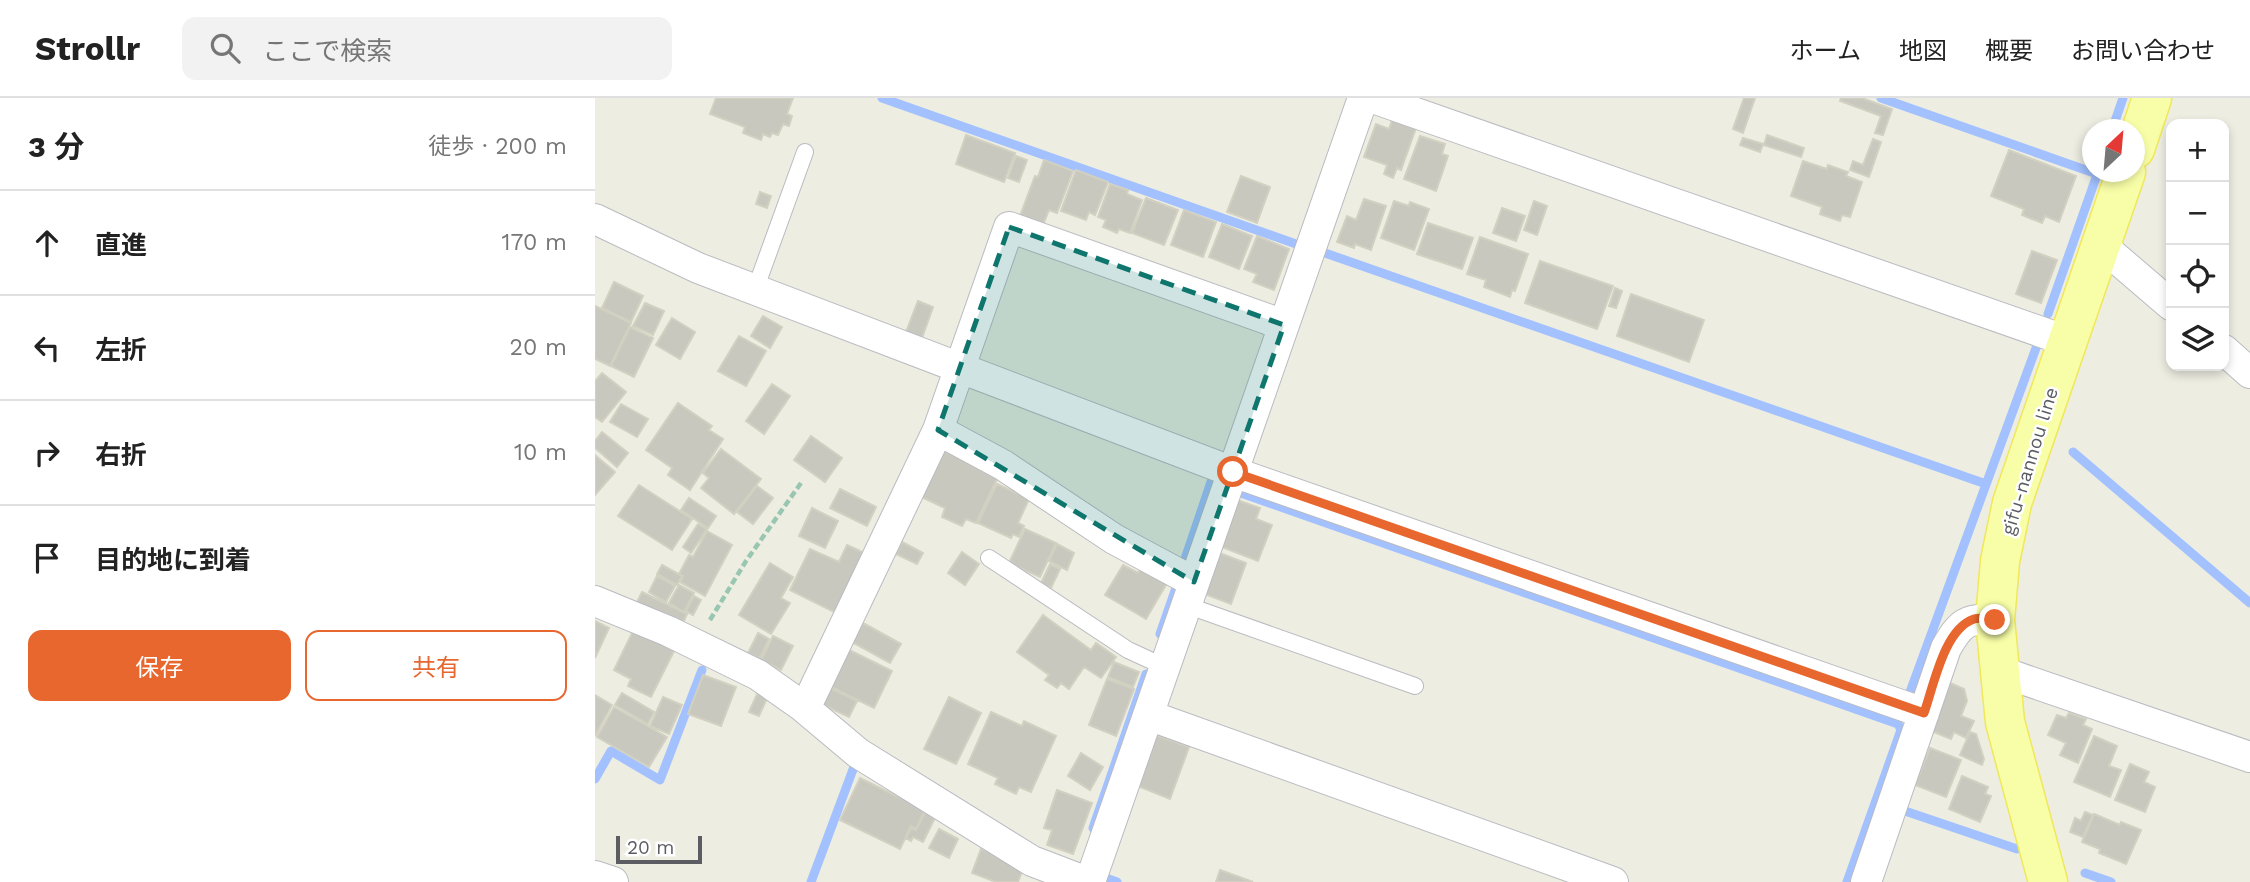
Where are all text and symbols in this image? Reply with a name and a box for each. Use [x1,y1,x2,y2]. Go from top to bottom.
search box [182,17,672,80]
text: Strollr [35,29,140,68]
icon: search [206,29,244,67]
text: ここで検索 [262,36,392,66]
text: ホーム [1790,37,1861,65]
text: 地図 [1899,37,1947,65]
text: 概要 [1985,37,2033,65]
text: お問い合わせ [2071,37,2215,65]
north arrow [2082,119,2145,182]
map controls [2166,119,2229,371]
button: + [2166,119,2229,182]
text: 3 分 [28,129,84,164]
text: 徒歩 · 200 m [428,133,567,160]
button: − [2166,182,2229,245]
icon: ahead [28,224,66,262]
text: 170 m [502,229,567,256]
text: 直進 [95,230,147,260]
button: locate [2166,245,2229,308]
button: layers [2166,308,2229,371]
icon: left [28,329,66,367]
text: 20 m [510,334,567,361]
text: 左折 [95,335,147,365]
street label: gifu-nannou line [1996,384,2063,538]
icon: right [28,434,66,472]
text: 10 m [514,439,567,466]
text: 右折 [95,440,147,470]
route start [1217,456,1248,487]
icon: arrive [28,539,66,577]
text: 目的地に到着 [95,545,251,575]
route end [1979,604,2010,635]
button: 保存 [28,630,291,701]
button: 共有 [305,630,567,701]
scale bar [616,833,702,865]
text: 20 m [627,836,674,859]

